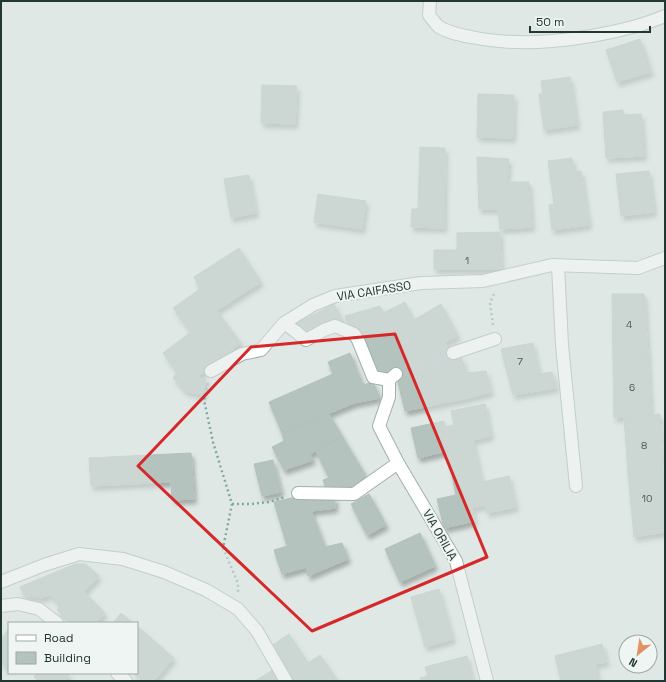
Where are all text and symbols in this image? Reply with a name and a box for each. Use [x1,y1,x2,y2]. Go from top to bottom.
scale bar [530,8,650,34]
text: 50 m [536,14,564,30]
house number: 1 [465,254,469,267]
street label: VIA CAIFASSO [336,277,412,305]
house number: 4 [626,318,632,331]
house number: 7 [517,355,523,368]
house number: 6 [629,381,635,394]
house number: 8 [641,439,647,452]
house number: 10 [642,492,652,505]
street label: VIA ORILIA [419,507,461,564]
legend [8,622,138,674]
text: Road [44,630,73,646]
north arrow [618,634,658,674]
text: Building [44,650,91,666]
text: N [626,655,640,671]

